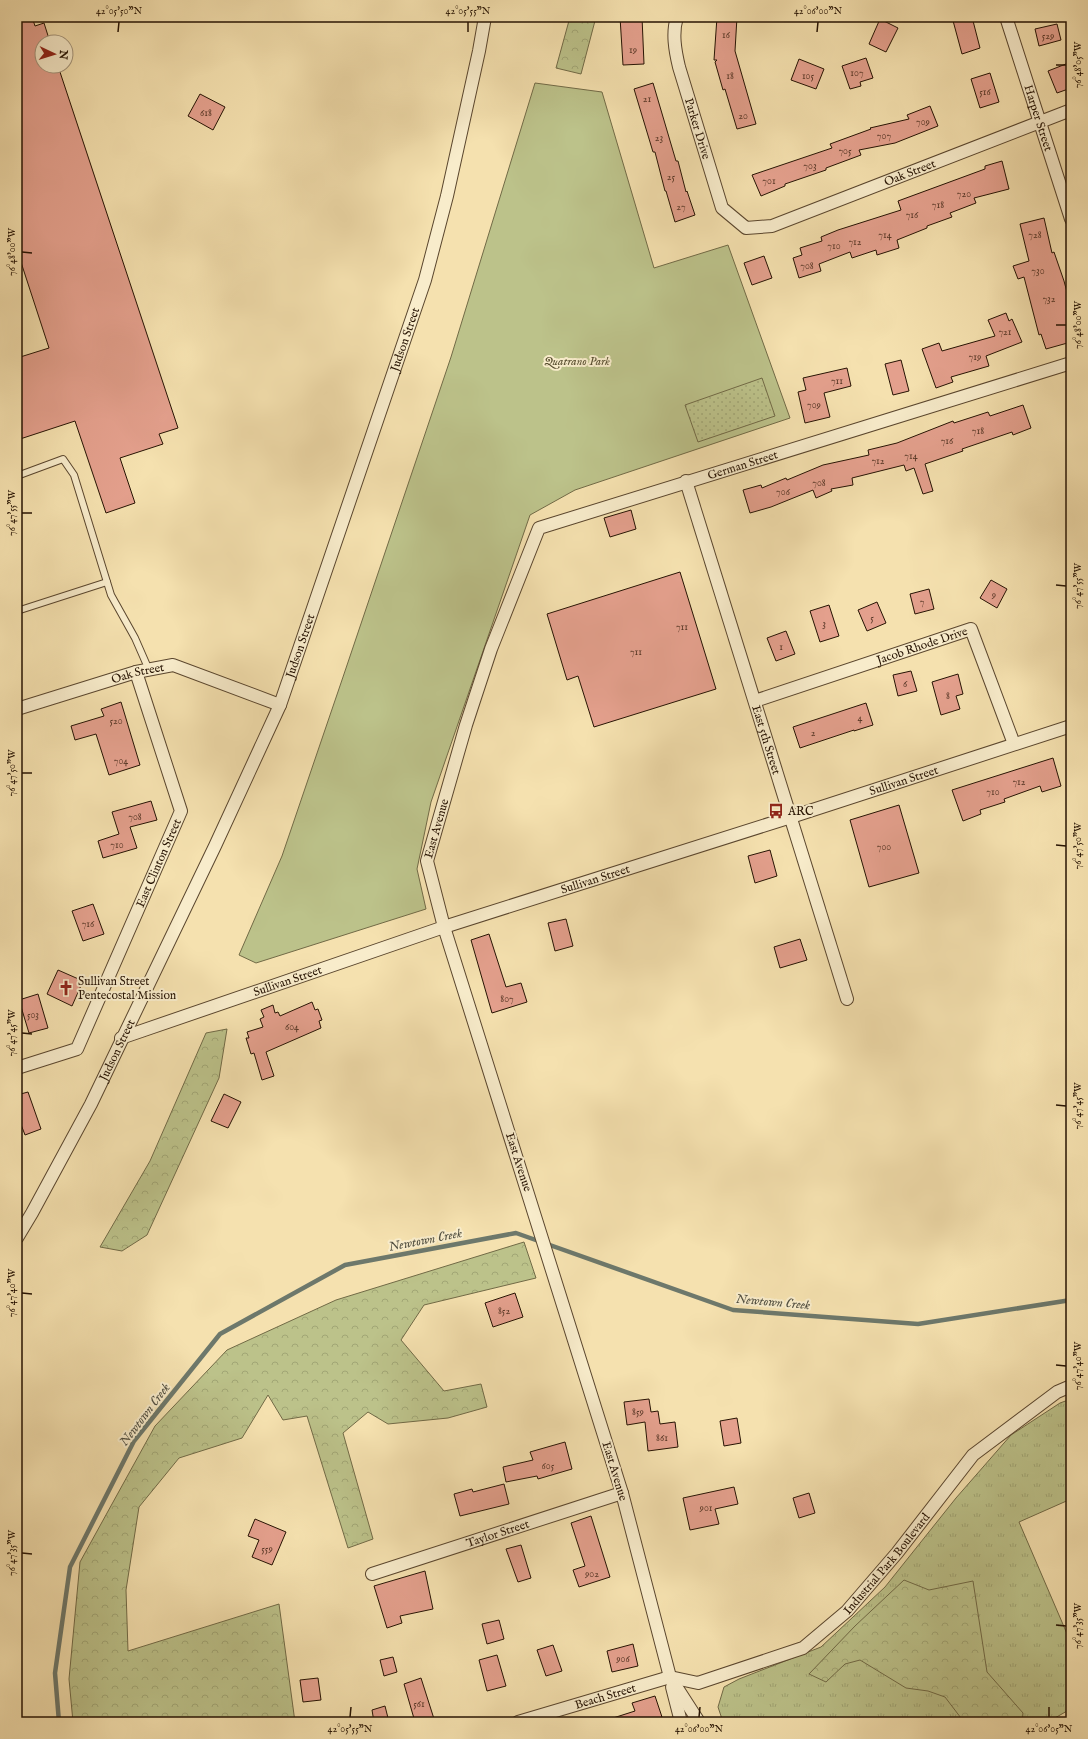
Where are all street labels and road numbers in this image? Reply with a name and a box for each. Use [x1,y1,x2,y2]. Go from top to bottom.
street label: Harper Street [1020,83,1056,153]
street label: Parker Drive [681,96,714,162]
street label: Oak Street [882,156,938,190]
street label: Judson Street [387,305,423,376]
street label: German Street [706,447,780,483]
street label: Judson Street [282,612,318,682]
street label: Jacob Rhode Drive [873,624,970,670]
street label: Oak Street [109,660,165,687]
street label: East 5th Street [748,703,784,776]
street label: Sullivan Street [867,763,940,799]
street label: East Avenue [421,797,453,860]
street label: East Clinton Street [133,816,185,910]
street label: Sullivan Street [559,862,632,898]
street label: Sullivan Street [251,963,324,1000]
street label: Judson Street [95,1017,139,1086]
street label: East Avenue [502,1131,535,1194]
street label: East Avenue [598,1440,631,1503]
street label: Industrial Park Boulevard [840,1510,934,1618]
street label: Taylor Street [464,1517,531,1551]
street label: Beach Street [573,1681,638,1713]

